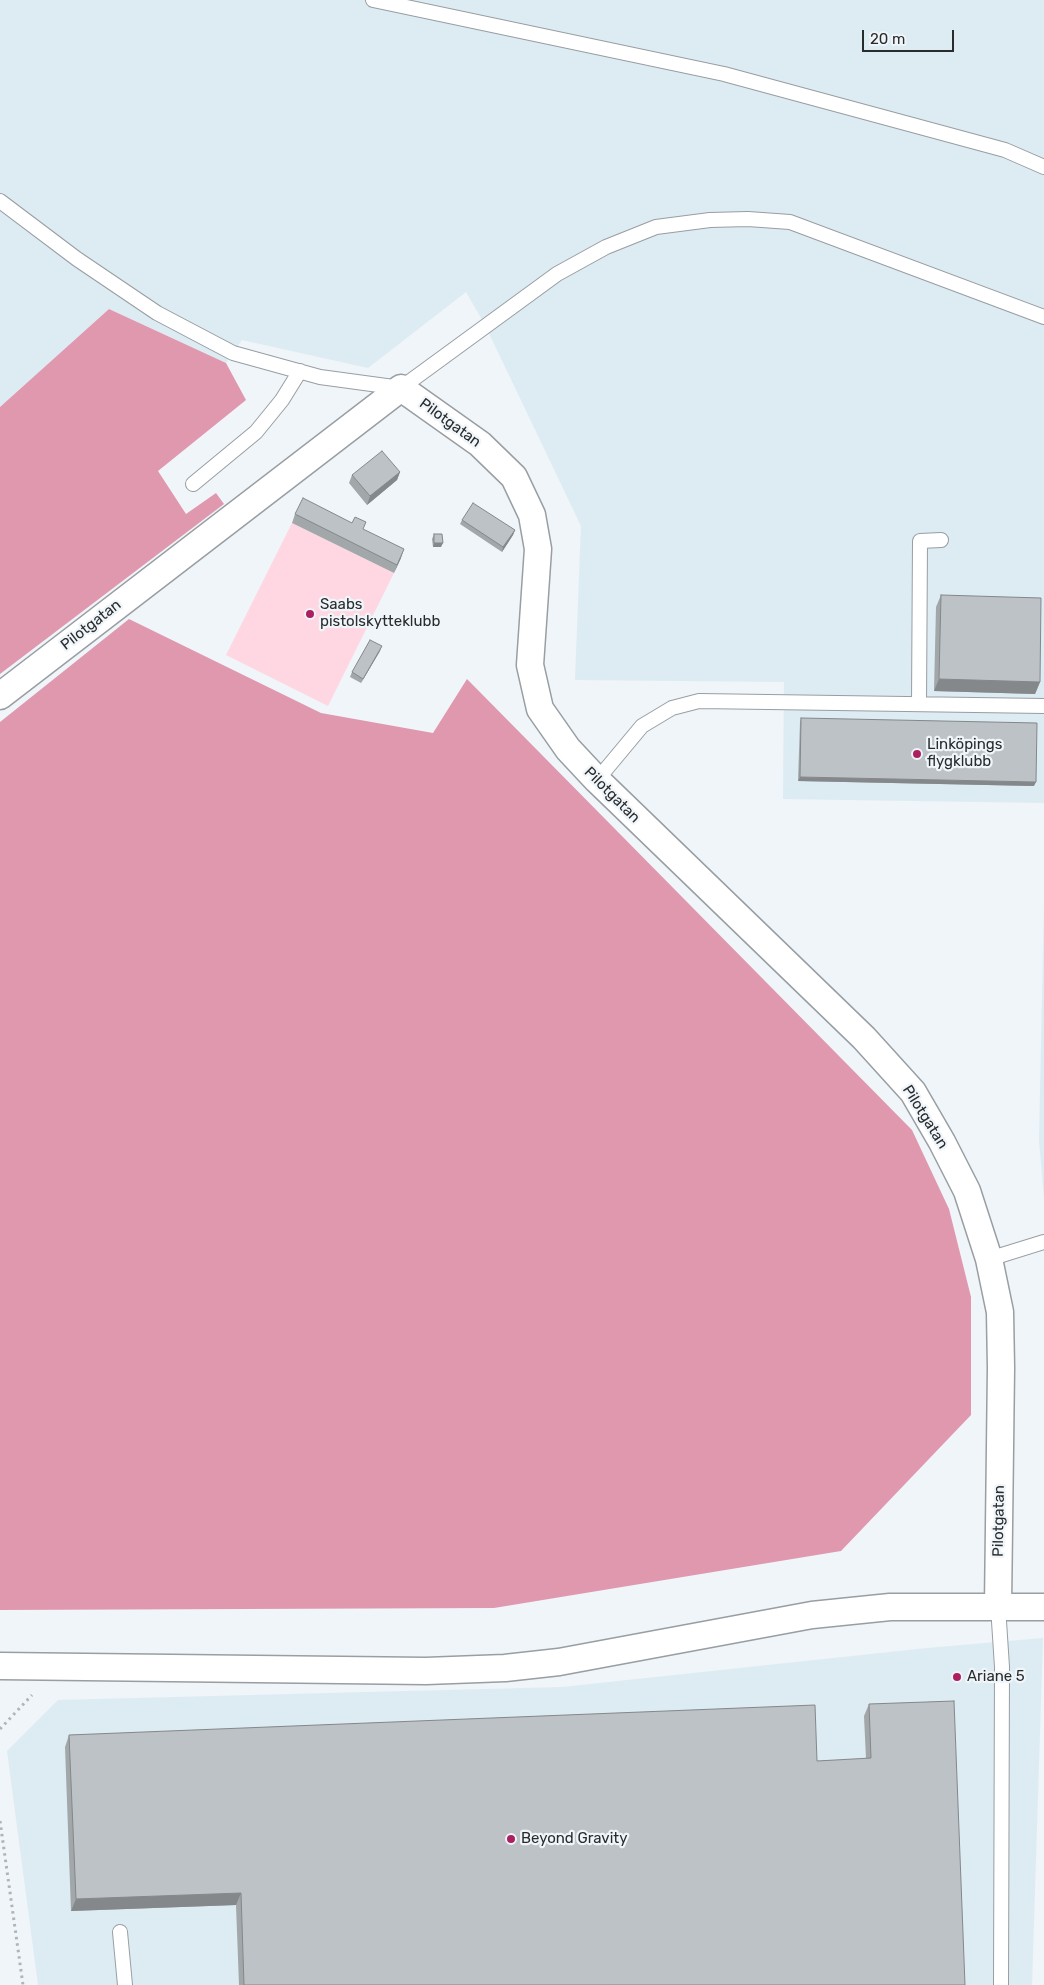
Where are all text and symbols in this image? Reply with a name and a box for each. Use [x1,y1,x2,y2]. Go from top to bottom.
scale bar [864,20,956,52]
text: 20 m [870,30,905,48]
street label: Pilotgatan [416,395,484,451]
street label: Pilotgatan [57,596,125,654]
place label: Saabs pistolskytteklubb [320,596,440,631]
marker: Saabs pistolskytteklubb [304,608,316,620]
place label: Linköpings flygklubb [927,736,1002,771]
marker: Linköpings flygklubb [911,748,923,760]
street label: Pilotgatan [580,763,644,827]
street label: Pilotgatan [898,1082,952,1152]
street label: Pilotgatan [989,1485,1009,1557]
place label: Ariane 5 [967,1668,1025,1686]
marker: Ariane 5 [951,1671,963,1683]
place label: Beyond Gravity [521,1830,627,1848]
marker: Beyond Gravity [505,1833,517,1845]

